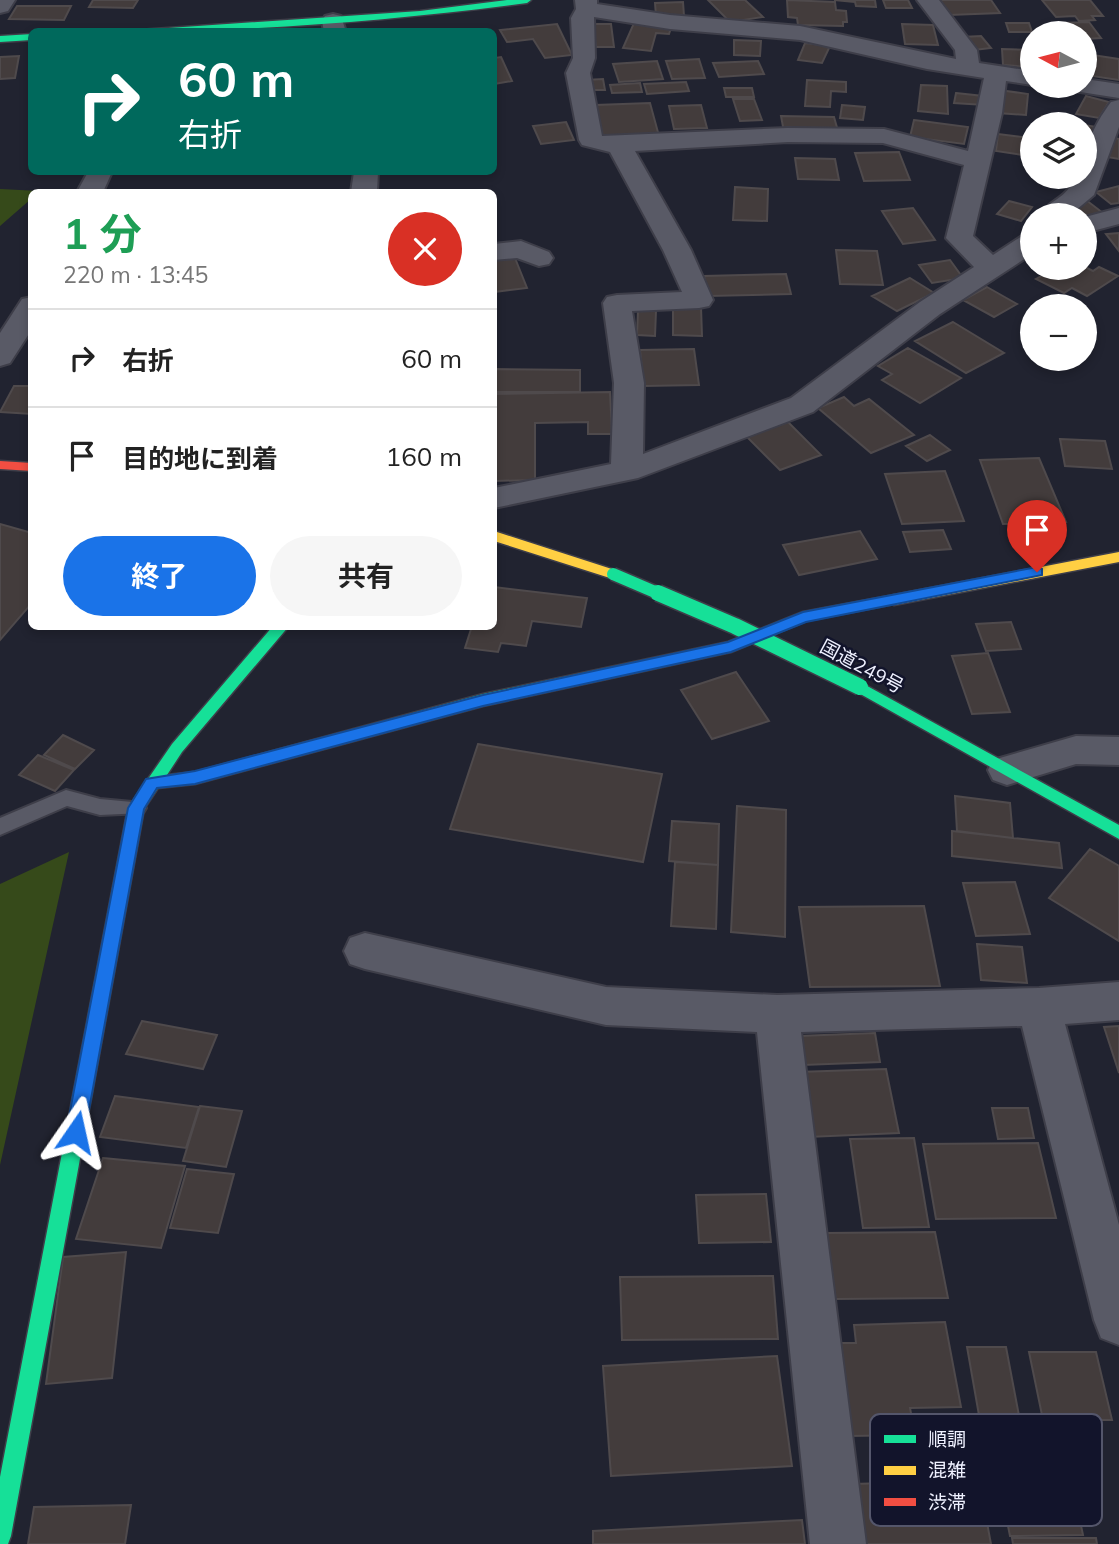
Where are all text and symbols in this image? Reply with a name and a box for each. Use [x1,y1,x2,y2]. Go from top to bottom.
north arrow [1020,21,1097,98]
map controls [1020,21,1097,371]
text: 60 m [178,48,294,109]
icon: right [63,56,154,147]
button: layers [1020,112,1097,189]
text: 右折 [178,114,242,154]
button: + [1020,203,1097,280]
text: 1 分 [63,207,142,260]
button: close [388,212,462,286]
text: 220 m · 13:45 [63,260,208,289]
button: − [1020,294,1097,371]
icon: right [63,339,101,377]
text: 60 m [401,342,462,375]
text: 右折 [122,344,174,377]
icon: arrive [63,437,101,475]
text: 160 m [386,440,462,473]
text: 目的地に到着 [122,442,278,475]
pin [1007,500,1067,572]
icon: arrive [1018,511,1056,549]
button: 終了 [63,536,256,616]
button: 共有 [270,536,462,616]
street label: 国道249号 [816,634,908,698]
position arrow [39,1095,113,1169]
legend [870,1414,1102,1526]
text: 順調 [928,1427,966,1451]
text: 混雑 [928,1458,966,1482]
text: 渋滞 [928,1490,966,1514]

